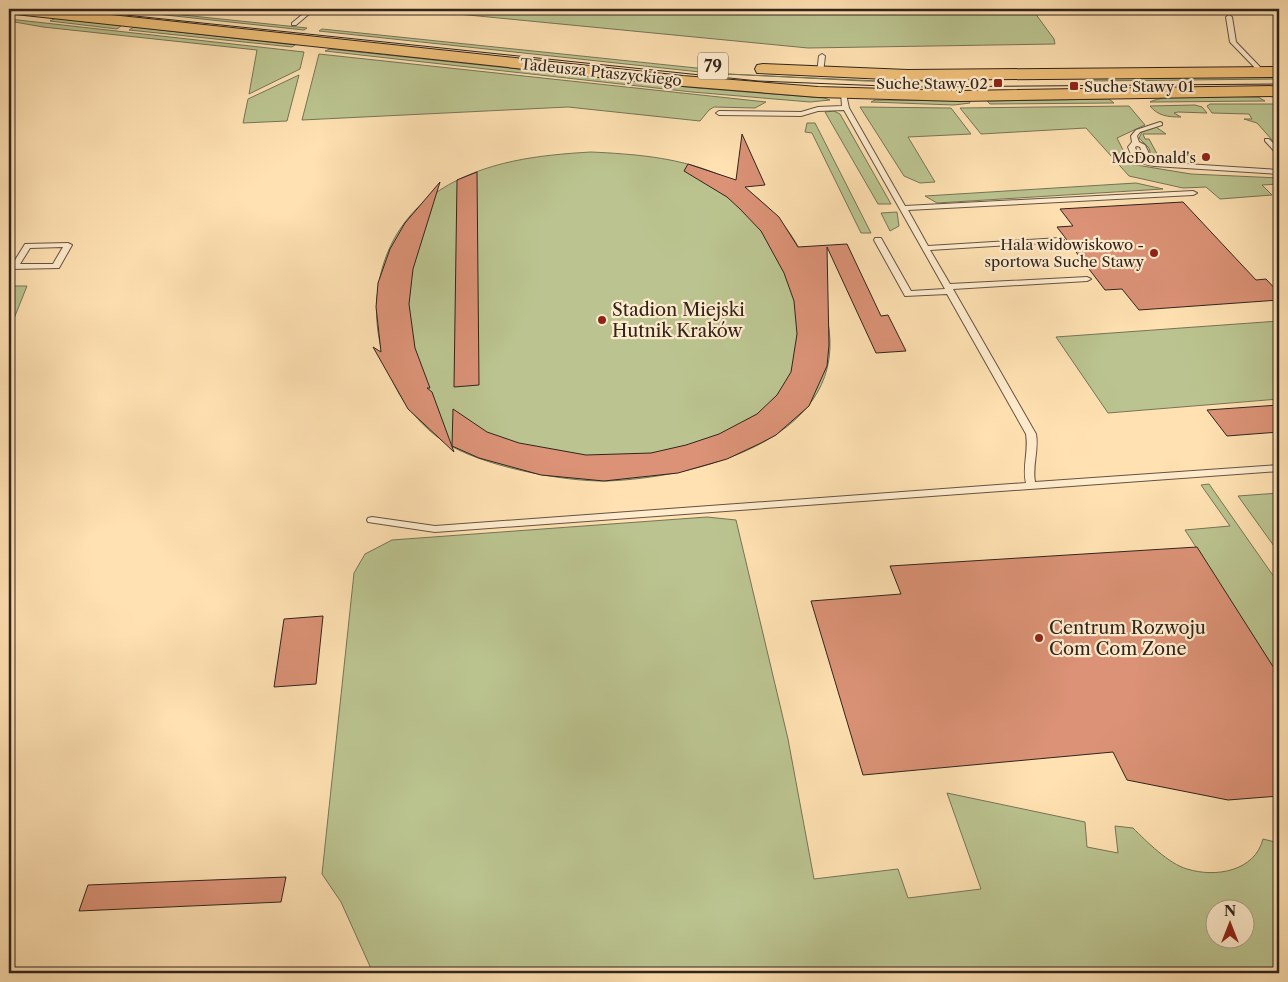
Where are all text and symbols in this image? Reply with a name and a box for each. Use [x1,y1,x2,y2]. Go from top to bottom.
road number: 79 [698,52,728,80]
street label: Tadeusza Ptaszyckiego [519,54,683,90]
place label: Suche Stawy 02 [876,74,988,93]
marker: Suche Stawy 02 [992,77,1004,89]
place label: Suche Stawy 01 [1084,77,1194,96]
marker: Suche Stawy 01 [1068,80,1080,92]
place label: McDonald's [1111,148,1196,167]
marker: McDonald's [1200,151,1212,163]
place label: Hala widowiskowo - sportowa Suche Stawy [984,235,1145,271]
marker: Hala widowiskowo - sportowa Suche Stawy [1148,247,1160,259]
place label: Stadion Miejski Hutnik Kraków [612,299,745,342]
marker: Stadion Miejski Hutnik Kraków [596,314,608,326]
place label: Centrum Rozwoju Com Com Zone [1049,617,1206,660]
marker: Centrum Rozwoju Com Com Zone [1033,632,1045,644]
north arrow [1206,900,1256,950]
text: N [1224,902,1236,920]

